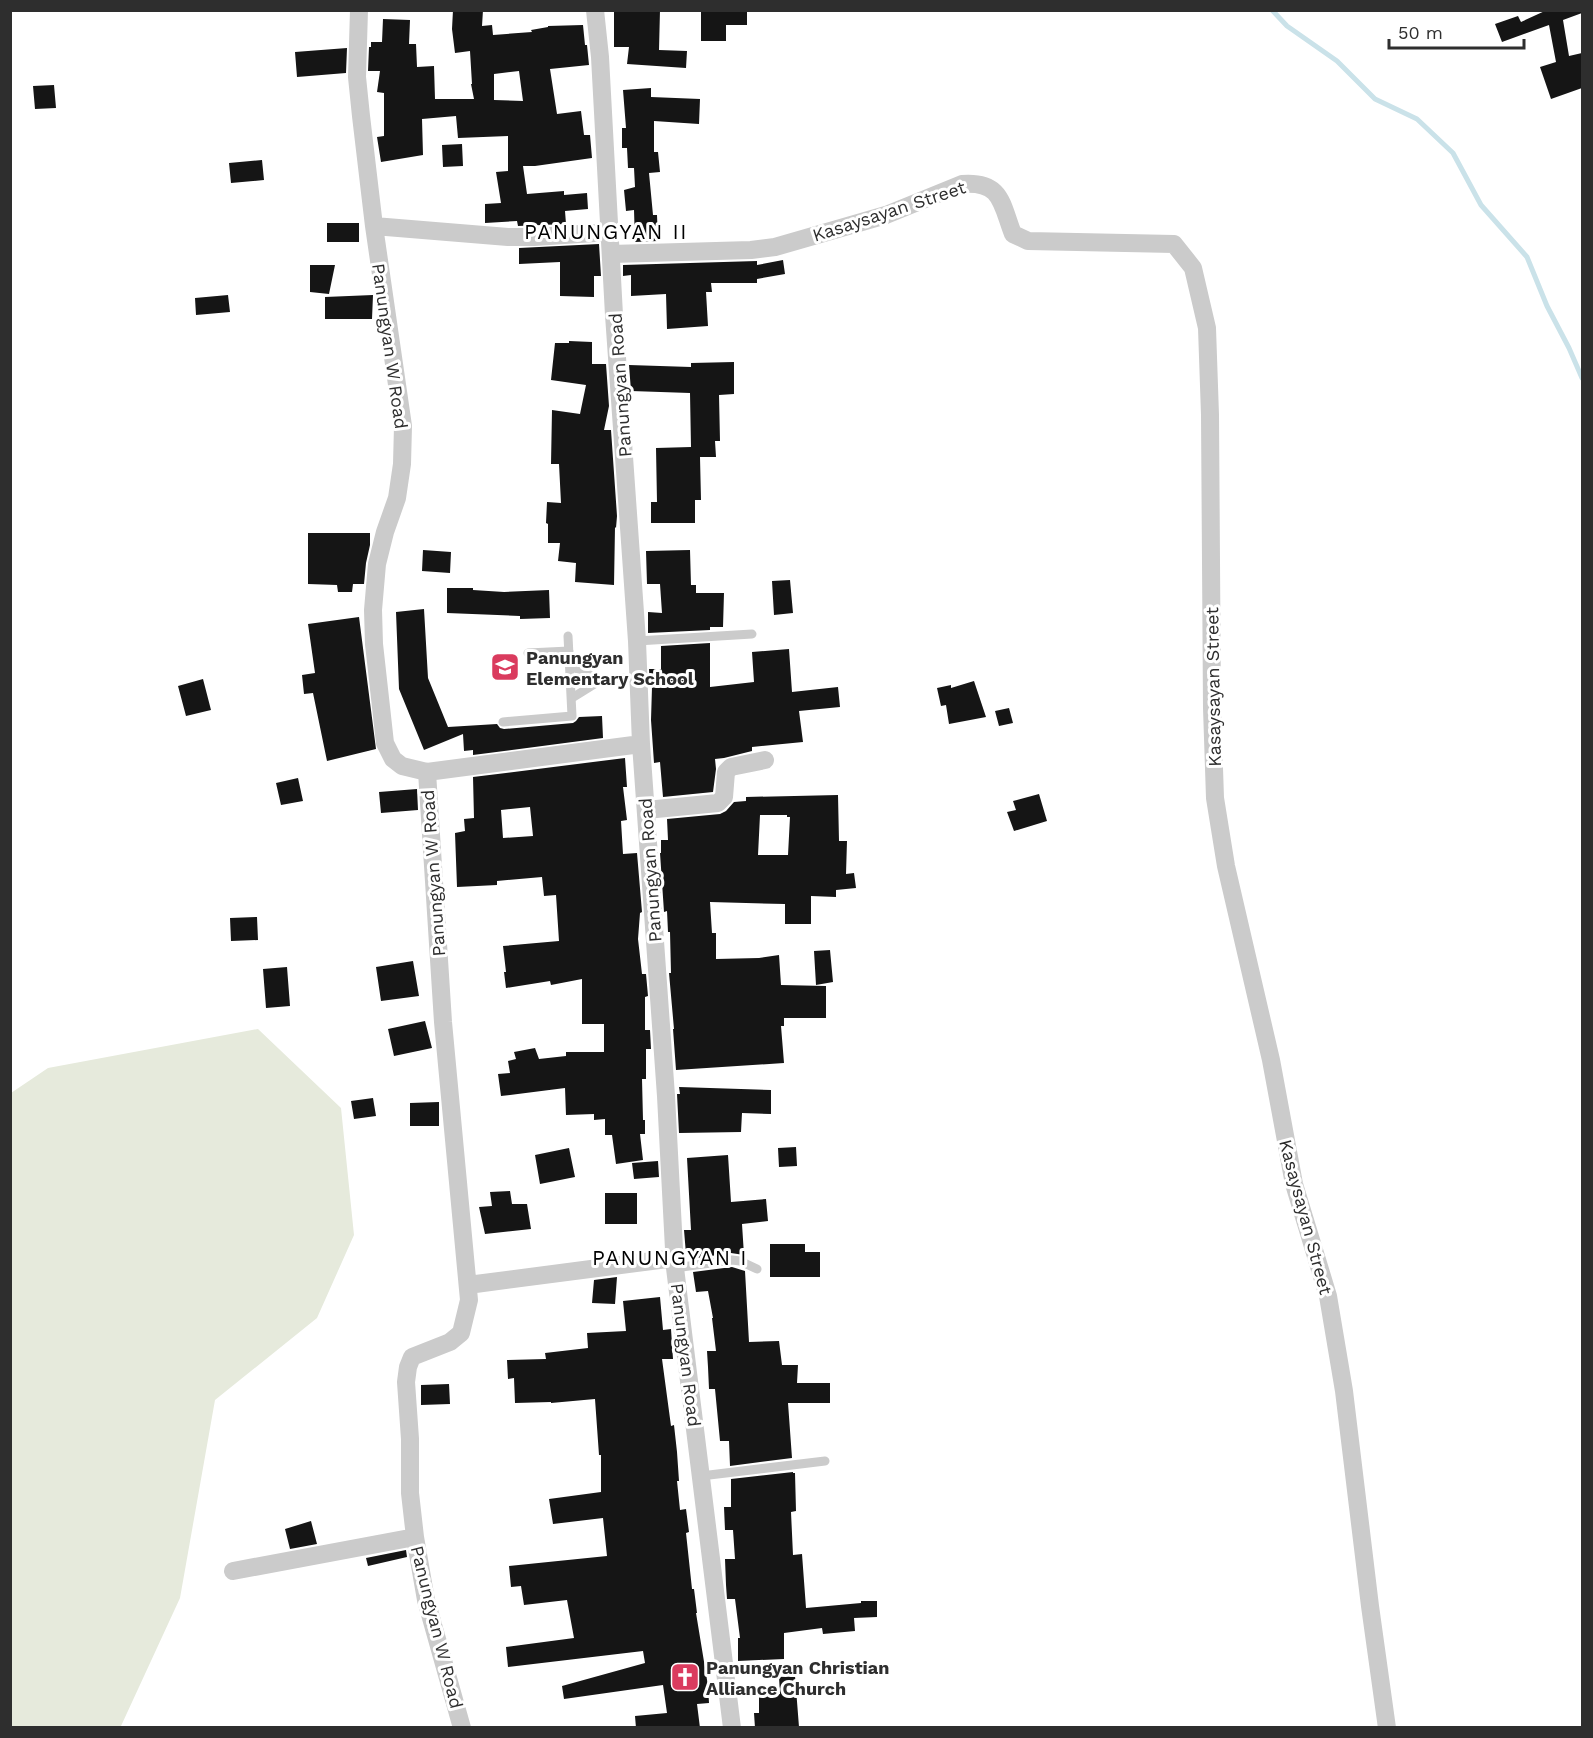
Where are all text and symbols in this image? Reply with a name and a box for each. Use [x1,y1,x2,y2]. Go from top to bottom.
scale bar [1389,12,1524,50]
text: 50 m [1398,22,1443,43]
street label: Kasaysayan Street [810,176,969,246]
district label: PANUNGYAN II [524,219,688,244]
street label: Panungyan W Road [368,262,412,430]
street label: Panungyan Road [604,312,636,458]
street label: Kasaysayan Street [1201,606,1225,767]
place label: Panungyan Elementary School [526,647,694,689]
school or university icon: Panungyan Elementary School [489,651,521,683]
street label: Panungyan W Road [417,789,449,957]
street label: Panungyan Road [634,797,666,943]
street label: Kasaysayan Street [1275,1137,1337,1297]
district label: PANUNGYAN I [592,1245,748,1270]
street label: Panungyan Road [667,1282,705,1428]
street label: Panungyan W Road [407,1543,467,1711]
place label: Panungyan Christian Alliance Church [706,1657,889,1699]
church icon: Panungyan Christian Alliance Church [669,1661,701,1693]

